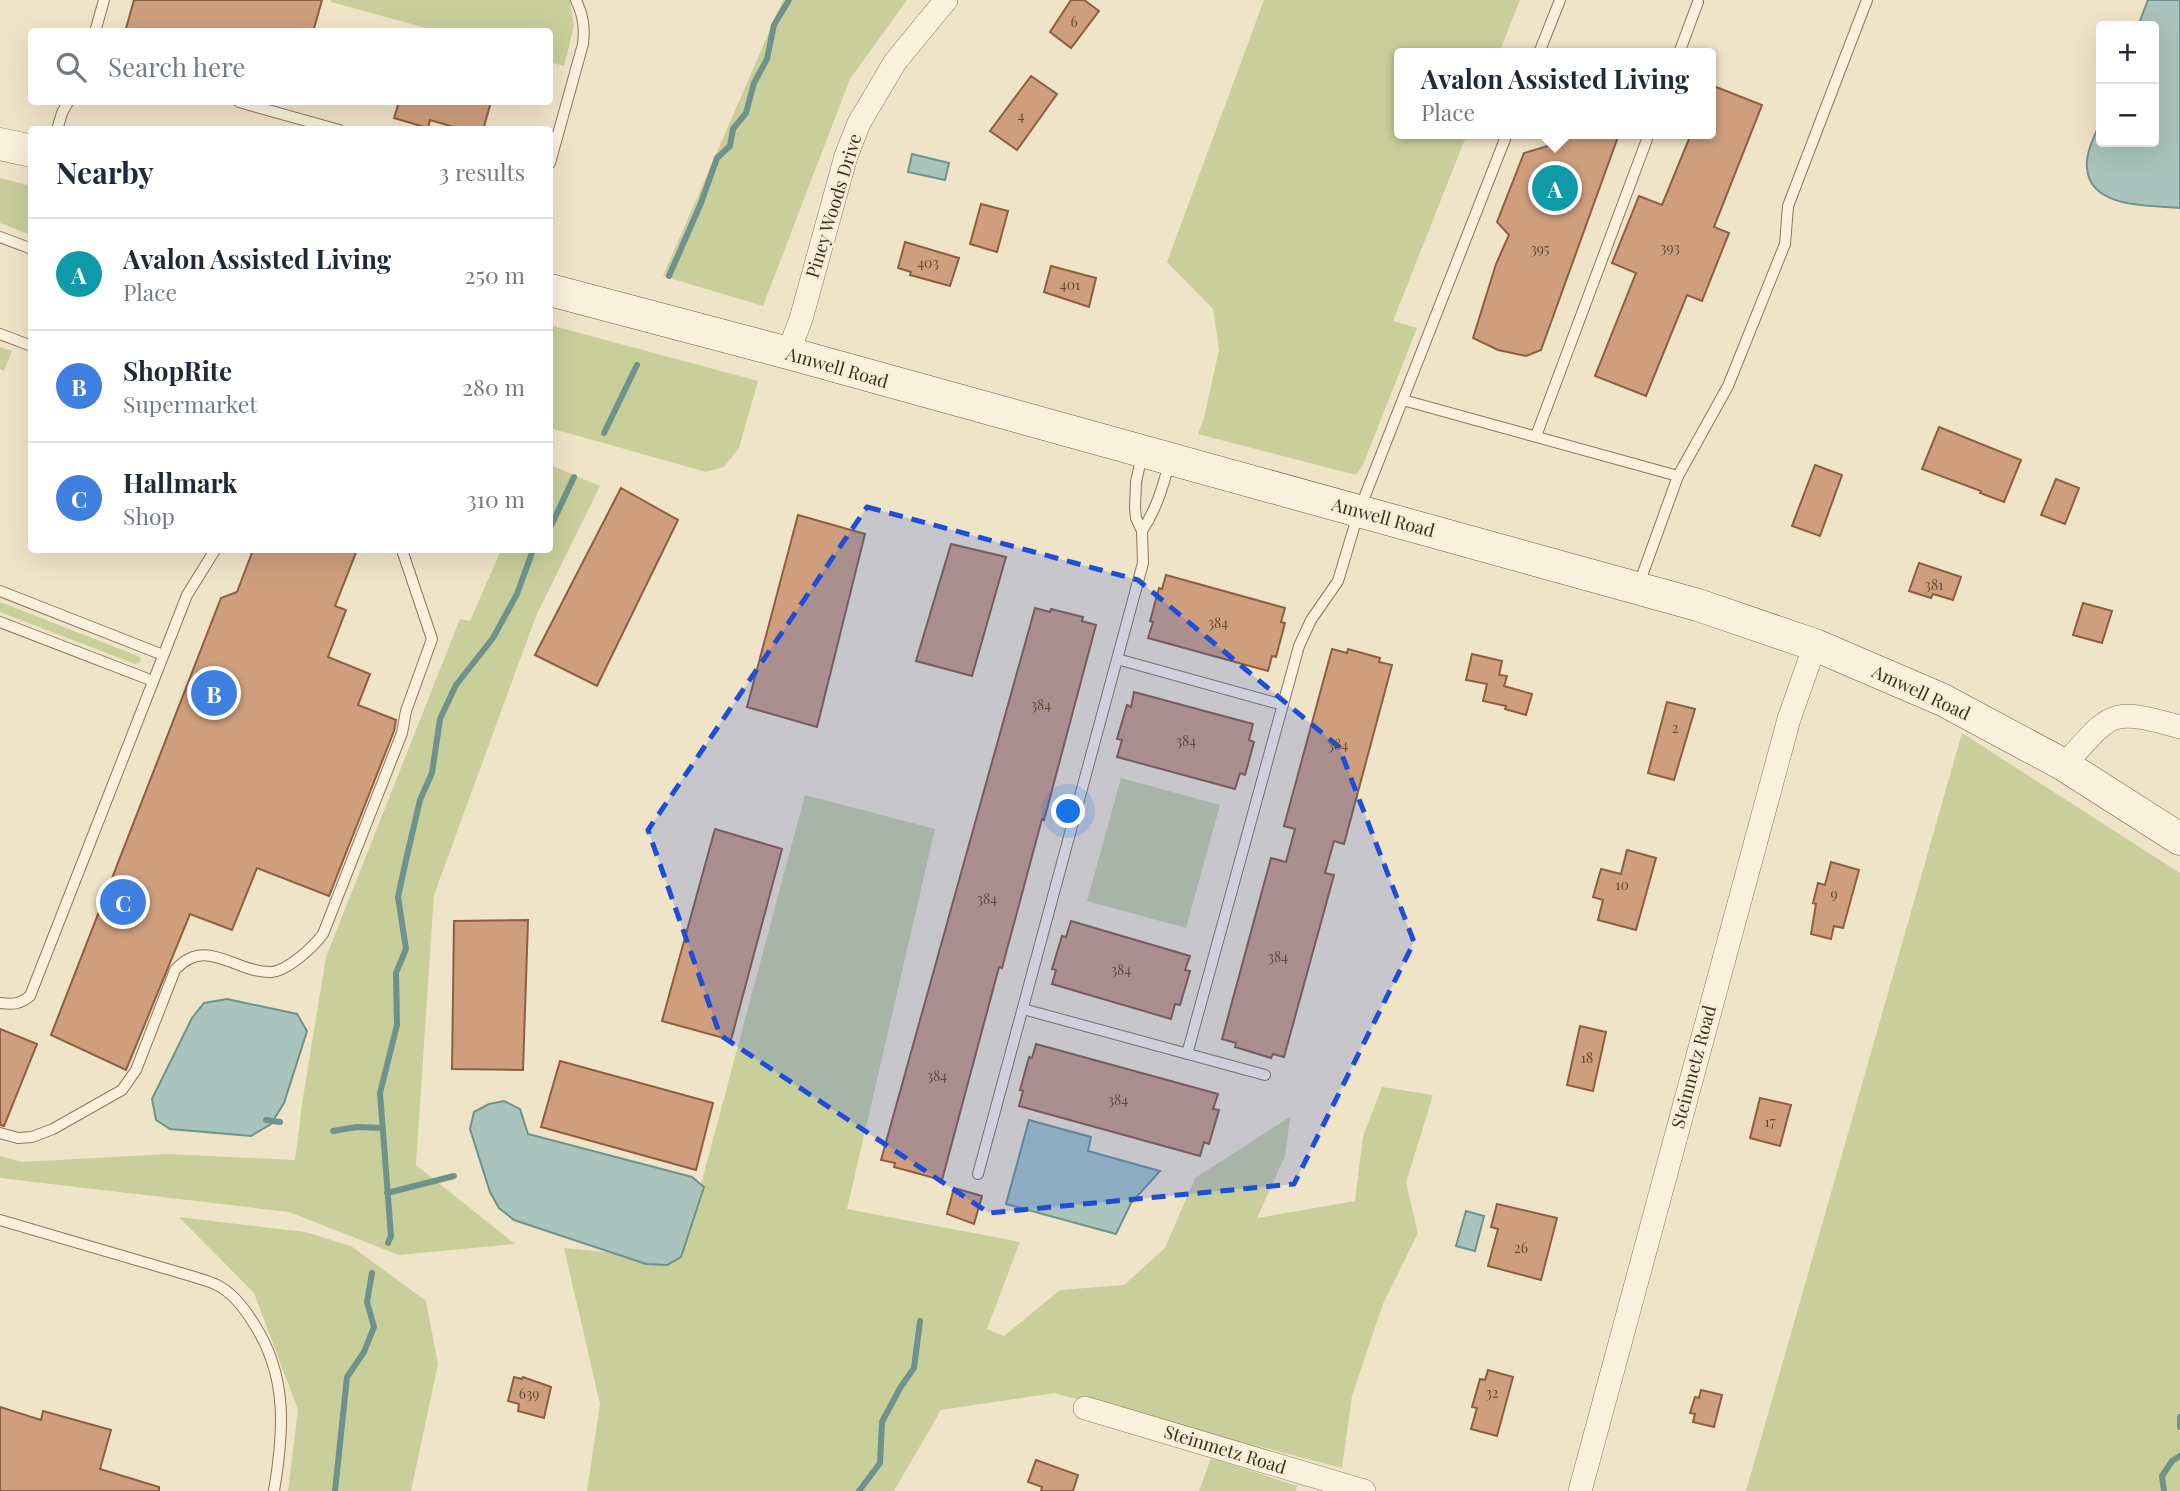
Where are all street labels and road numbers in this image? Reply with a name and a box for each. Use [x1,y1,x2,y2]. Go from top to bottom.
street label: Piney Woods Drive [800,131,866,281]
street label: Amwell Road [782,341,892,393]
street label: Amwell Road [1328,492,1438,542]
street label: Amwell Road [1868,658,1975,726]
street label: Steinmetz Road [1665,1002,1721,1131]
street label: Steinmetz Road [1161,1419,1290,1479]

